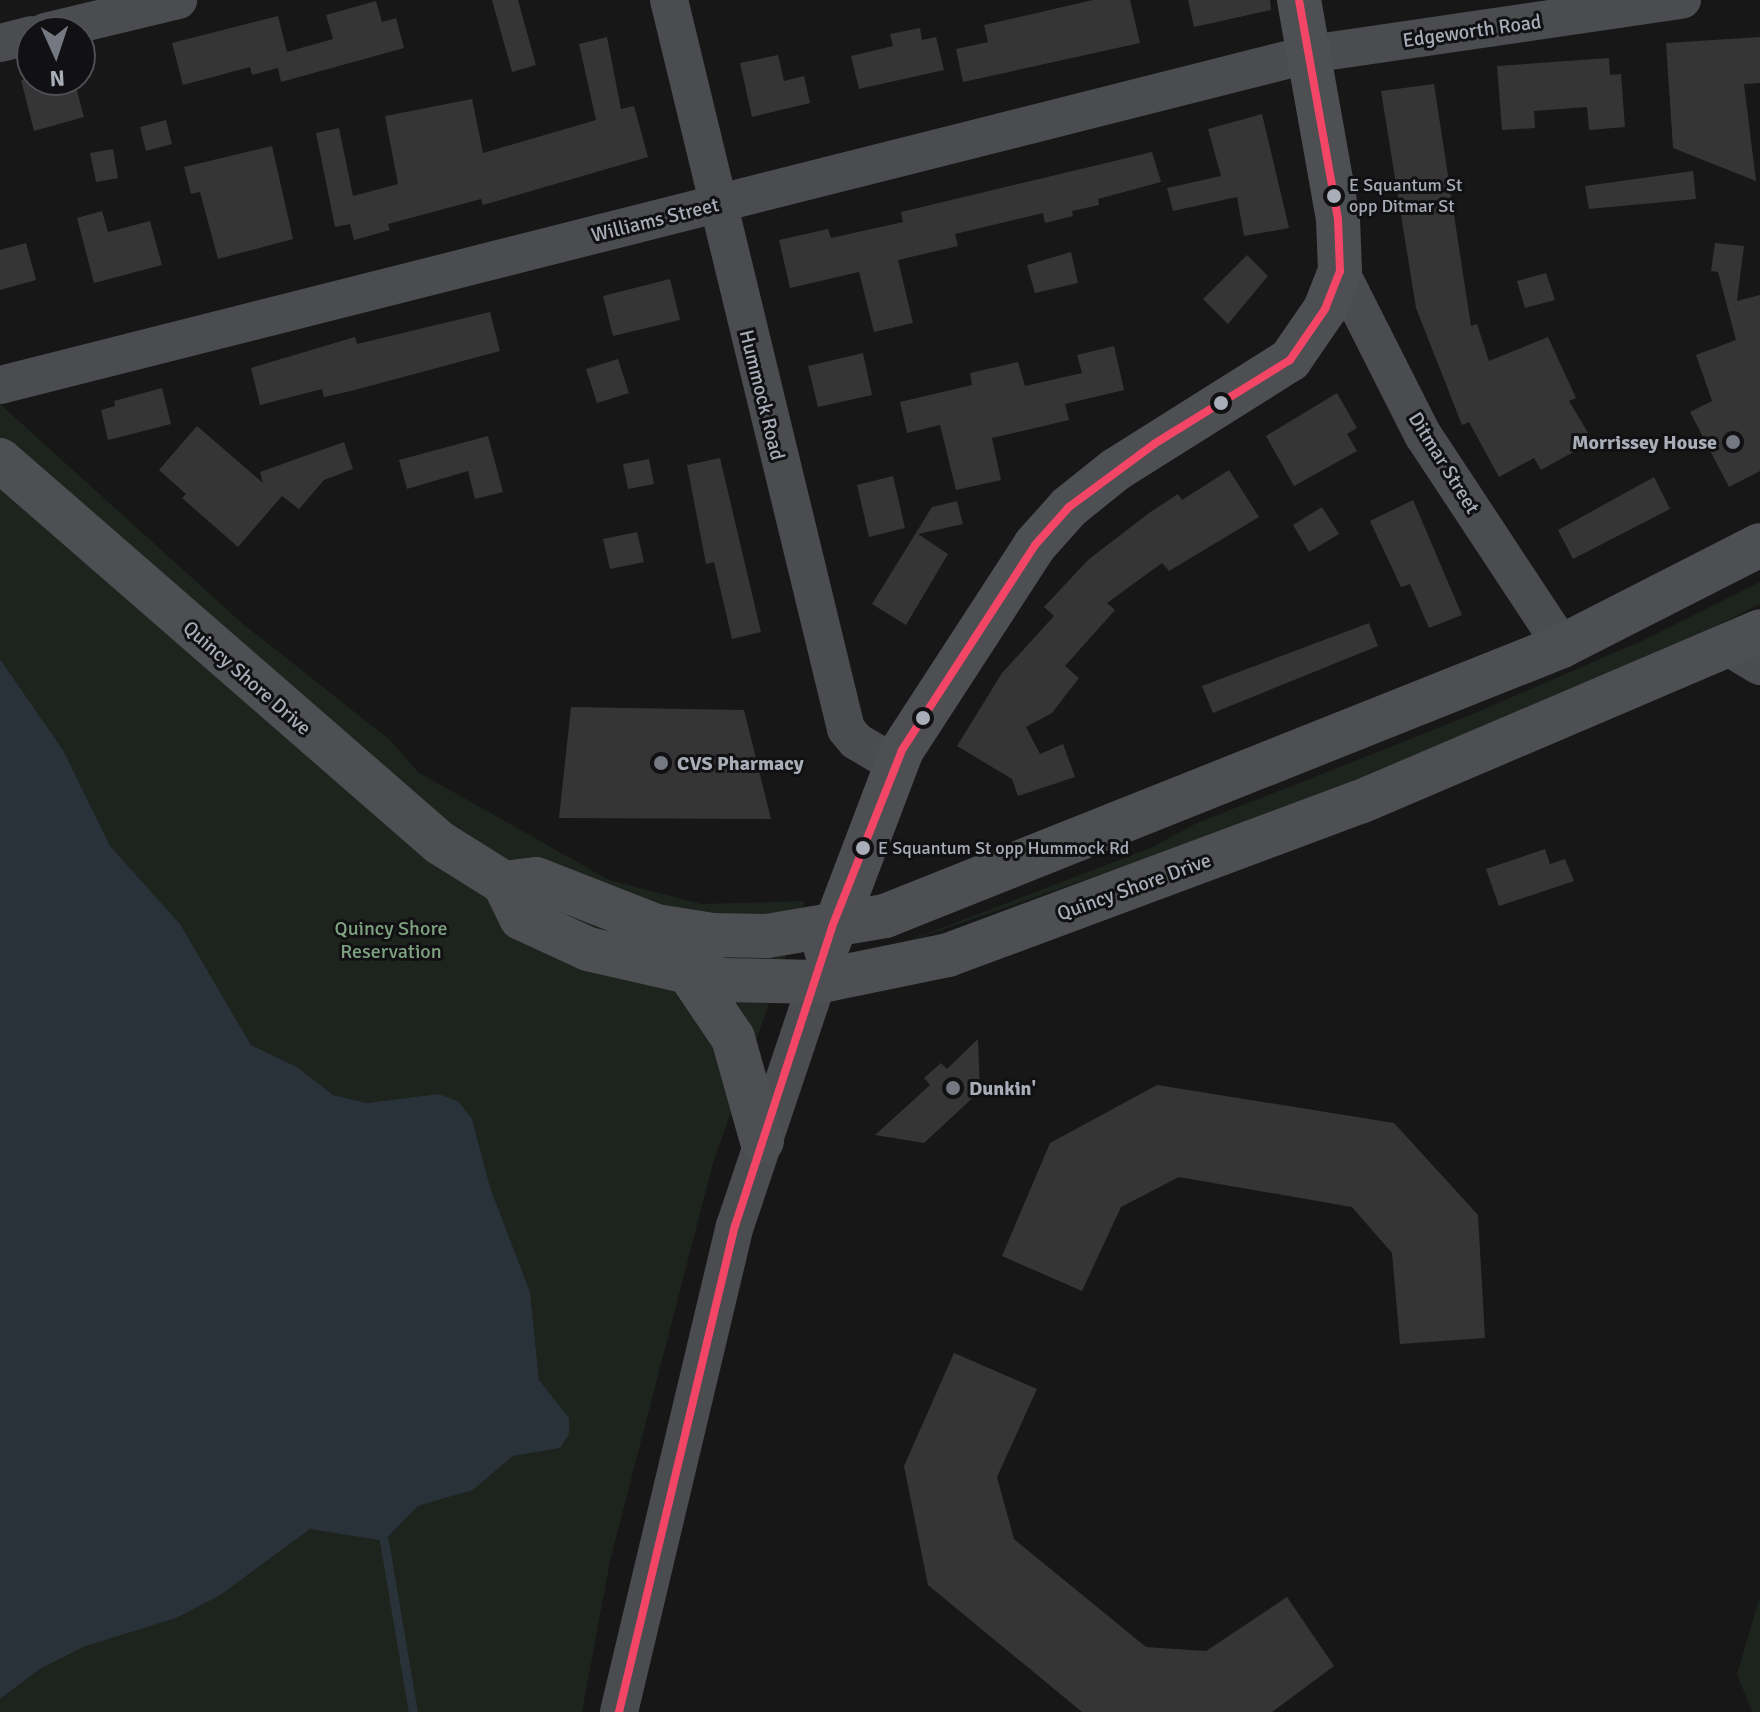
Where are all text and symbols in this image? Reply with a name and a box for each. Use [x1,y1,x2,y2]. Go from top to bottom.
street label: Edgeworth Road [1401,9,1543,53]
north arrow [16,16,96,96]
text: N [49,65,66,92]
place label: E Squantum St opp Ditmar St [1349,175,1462,218]
marker: E Squantum St opp Ditmar St [1326,188,1342,204]
street label: Williams Street [589,193,721,247]
street label: Hummock Road [734,327,790,463]
unlabelled marker [1213,395,1229,411]
street label: Ditmar Street [1403,408,1485,518]
place label: Morrissey House [1572,430,1717,454]
marker: Morrissey House [1724,433,1742,451]
street label: Quincy Shore Drive [178,616,316,740]
unlabelled marker [915,710,931,726]
place label: CVS Pharmacy [677,751,804,775]
marker: CVS Pharmacy [652,754,670,772]
place label: E Squantum St opp Hummock Rd [878,837,1129,859]
marker: E Squantum St opp Hummock Rd [855,840,871,856]
street label: Quincy Shore Drive [1054,848,1214,926]
park label: Quincy Shore Reservation [335,916,447,963]
place label: Dunkin' [969,1076,1036,1100]
marker: Dunkin' [944,1079,962,1097]

